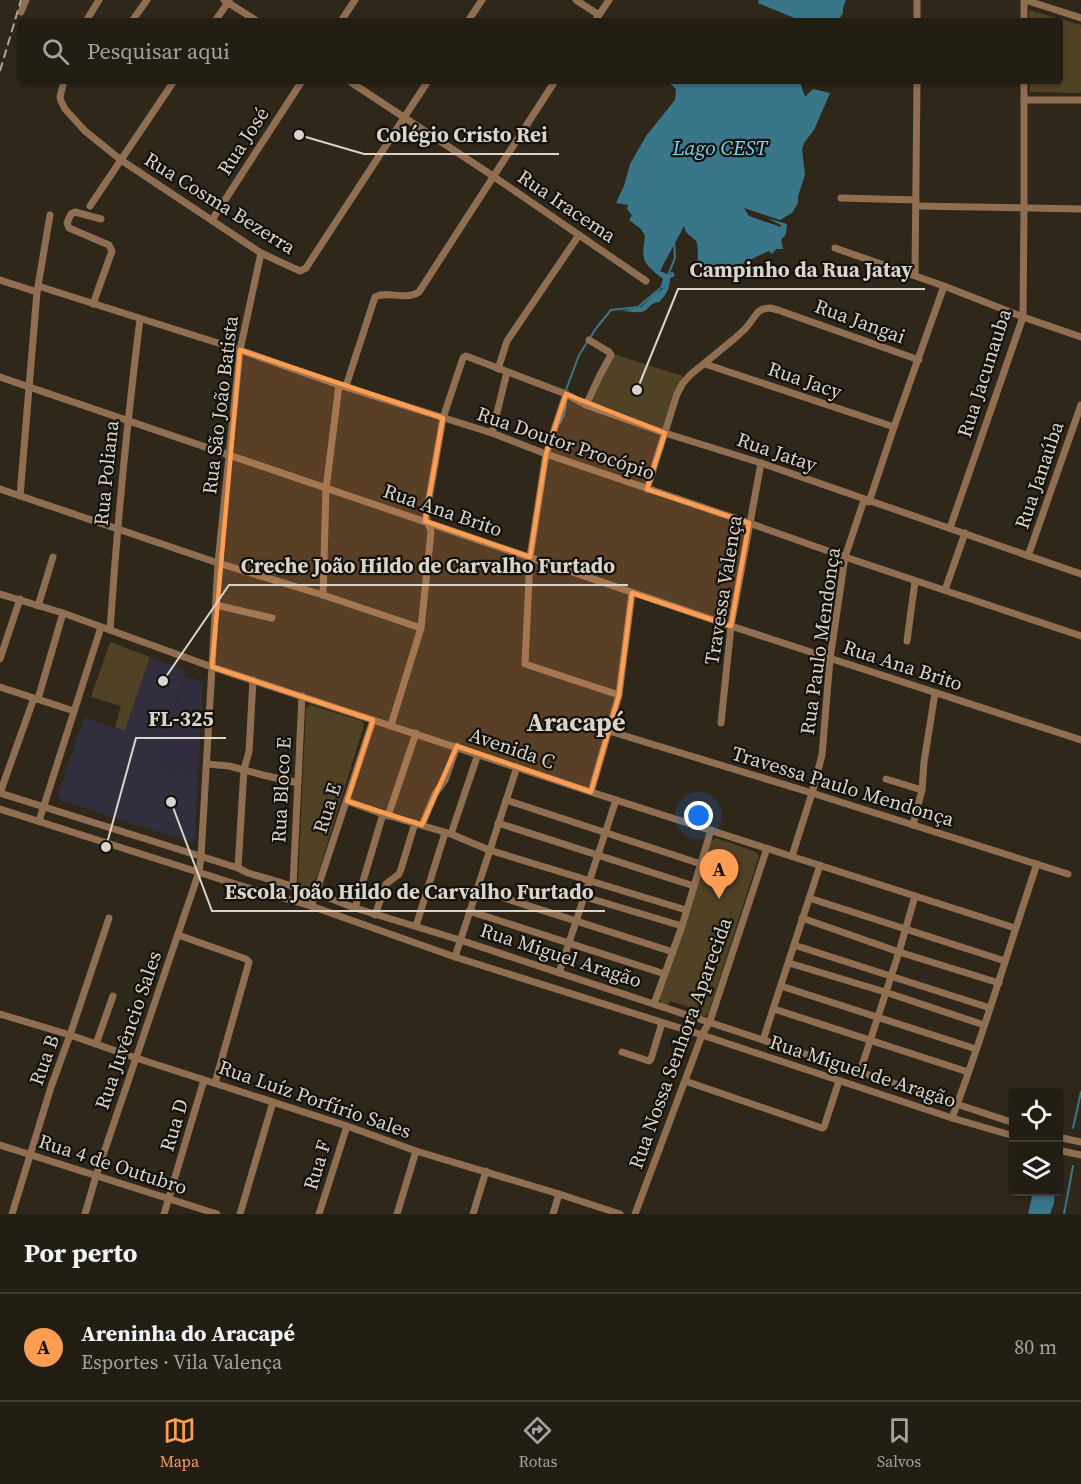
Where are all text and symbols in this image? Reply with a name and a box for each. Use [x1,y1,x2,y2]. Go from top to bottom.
search box [18,18,1063,84]
icon: search [39,35,72,68]
text: Pesquisar aqui [87,36,230,66]
street label: Rua José [210,101,276,181]
callout: Colégio Cristo Rei [364,115,559,154]
text: Colégio Cristo Rei [376,120,548,149]
water label: Lago CEST [672,133,768,162]
street label: Rua Cosma Bezerra [139,145,302,261]
street label: Rua Iracema [512,163,622,250]
callout: Campinho da Rua Jatay [678,250,925,289]
text: Campinho da Rua Jatay [690,255,913,284]
street label: Rua Jangai [811,292,909,350]
street label: Rua Jacunauba [950,304,1018,441]
street label: Rua São João Batista [195,313,245,496]
street label: Rua Jacy [764,354,846,406]
street label: Rua Doutor Procópio [473,399,659,487]
street label: Rua Janaúba [1008,417,1071,533]
street label: Rua Poliana [87,418,126,527]
street label: Rua Jatay [733,425,822,479]
street label: Rua Ana Brito [380,477,506,543]
street label: Travessa Valença [697,512,749,667]
street label: Rua Paulo Mendonça [793,545,847,736]
callout: Creche João Hildo de Carvalho Furtado [229,546,628,585]
text: Creche João Hildo de Carvalho Furtado [241,551,615,580]
street label: Rua Ana Brito [840,633,966,697]
callout: FL-325 [136,699,226,738]
text: FL-325 [148,704,214,733]
district label: Aracapé [527,704,625,740]
street label: Avenida C [466,720,558,776]
street label: Rua Bloco E [264,736,298,844]
street label: Travessa Paulo Mendonça [728,739,958,833]
street label: Rua E [306,779,348,837]
your location [684,801,713,830]
pin: A [700,850,738,899]
callout: Escola João Hildo de Carvalho Furtado [212,872,605,911]
text: Escola João Hildo de Carvalho Furtado [224,877,594,906]
street label: Rua Nossa Senhora Aparecida [621,913,739,1173]
street label: Rua Miguel Aragão [477,916,645,994]
street label: Rua Juvêncio Sales [88,947,168,1113]
street label: Rua Miguel de Aragão [766,1028,960,1114]
street label: Rua B [22,1031,66,1089]
street label: Rua Luíz Porfírio Sales [215,1053,415,1145]
map controls [1009,1088,1063,1196]
button: locate [1009,1088,1063,1142]
street label: Rua D [153,1095,195,1155]
street label: Rua 4 de Outubro [35,1127,191,1201]
street label: Rua F [296,1137,338,1193]
button: layers [1009,1142,1063,1196]
text: Por perto [24,1235,138,1271]
text: Areninha do Aracapé [81,1318,295,1348]
text: A [37,1333,50,1361]
text: 80 m [1014,1333,1057,1361]
text: Esportes · Vila Valença [81,1348,282,1376]
tab: Mapa [160,1414,199,1472]
tab: Rotas [518,1414,558,1472]
tab: Salvos [877,1414,921,1472]

